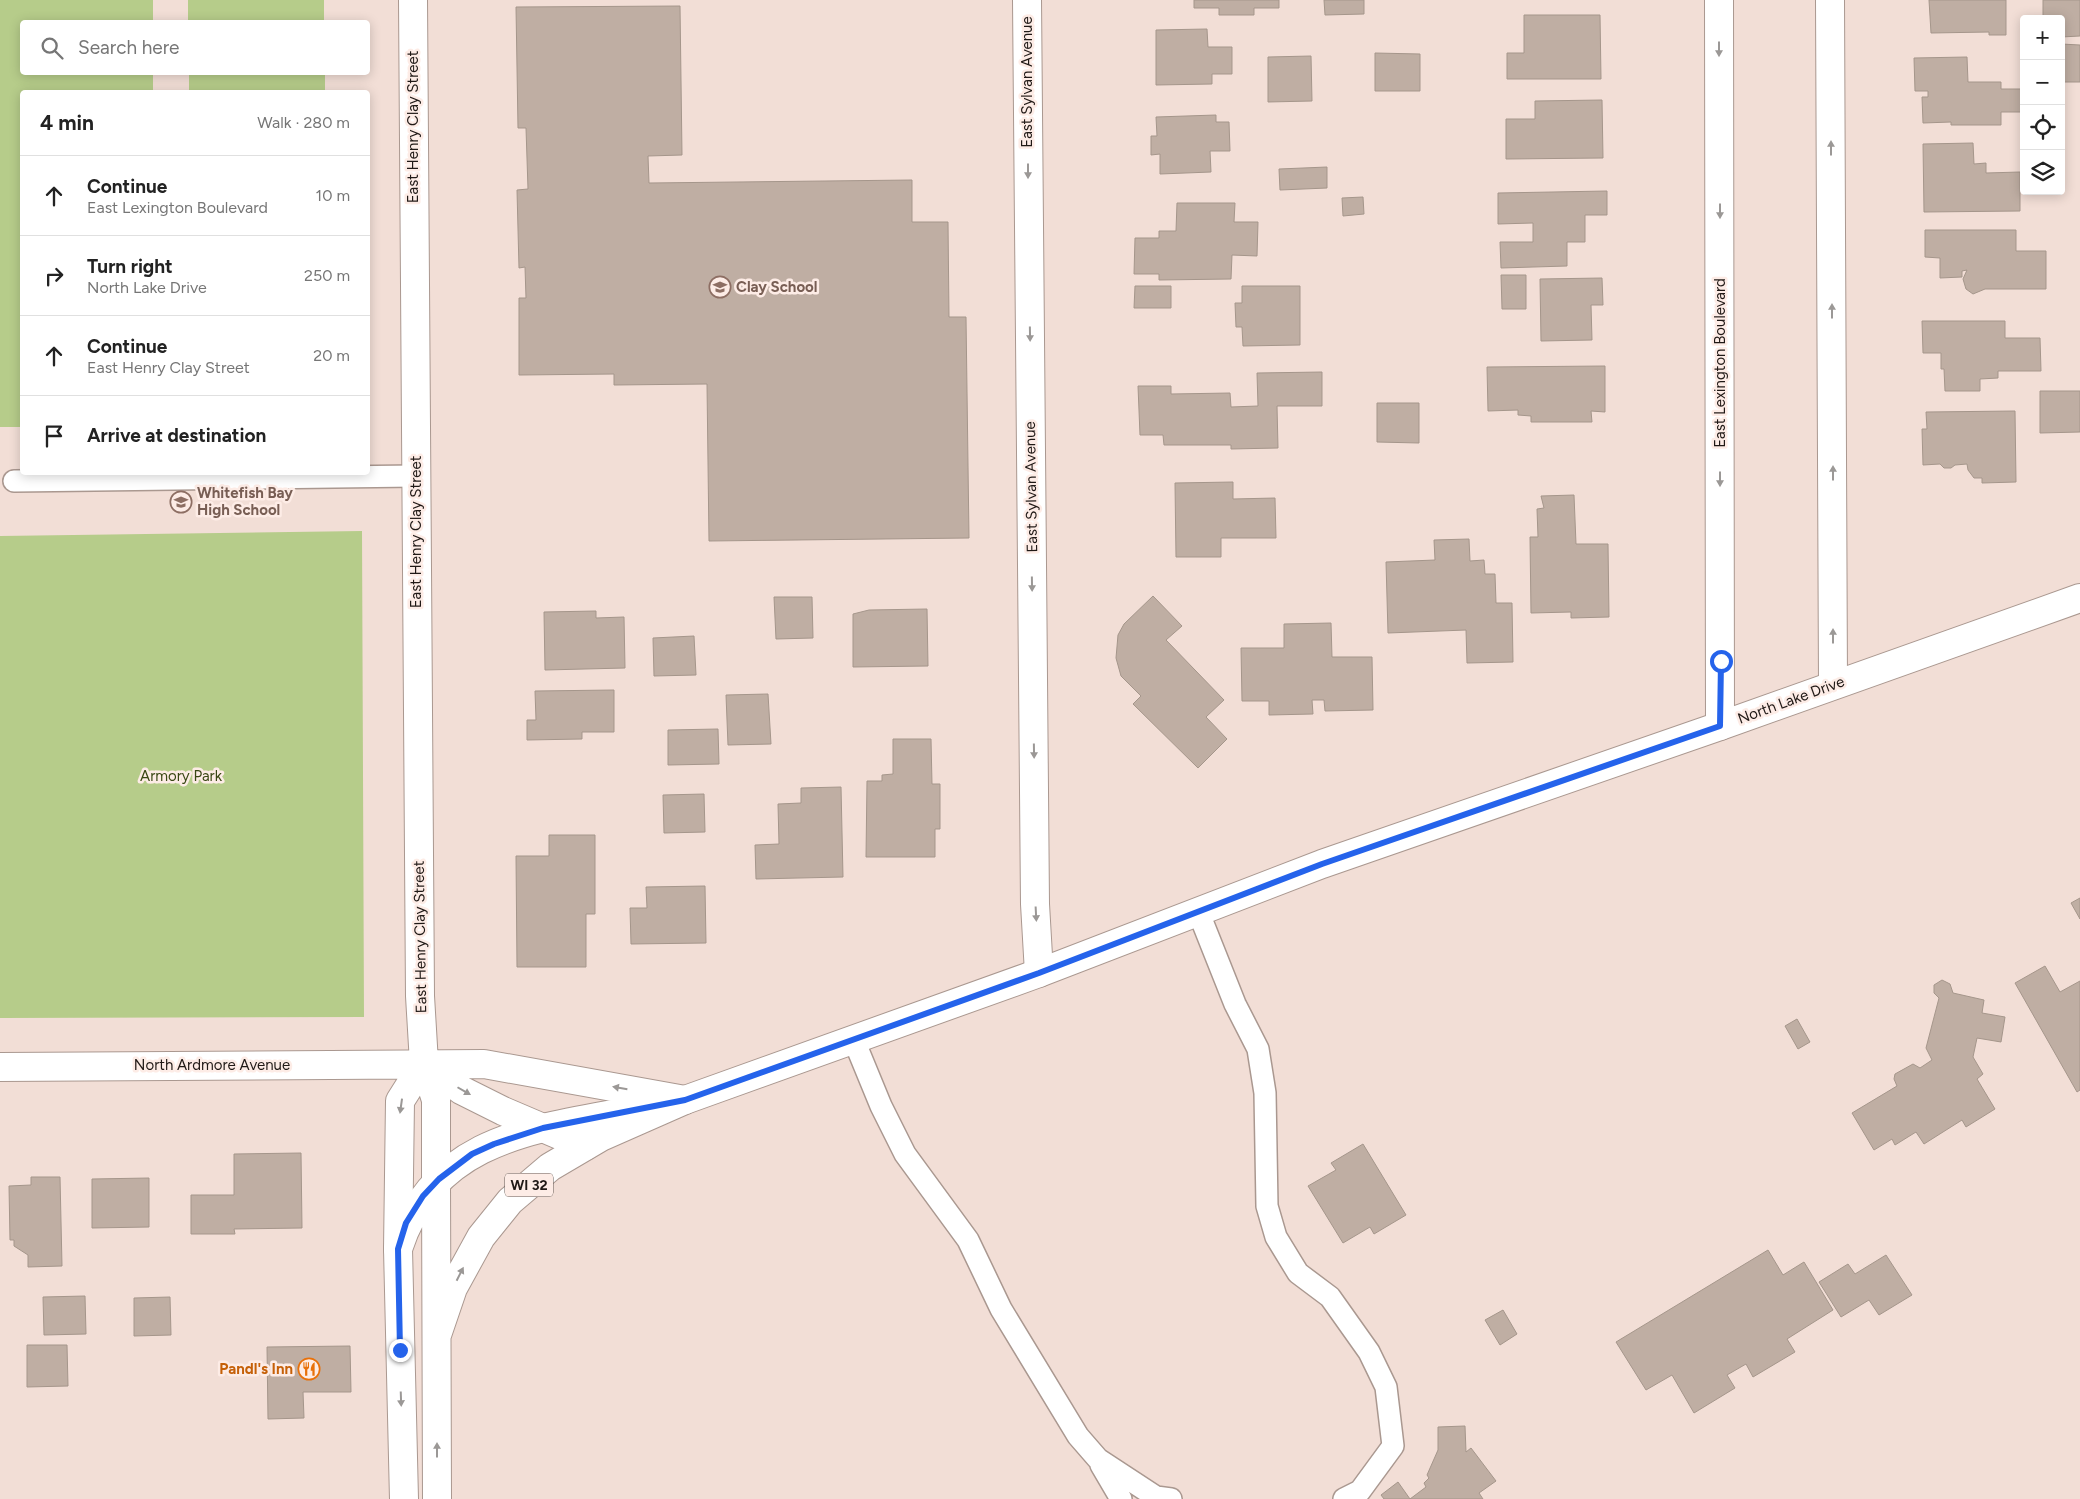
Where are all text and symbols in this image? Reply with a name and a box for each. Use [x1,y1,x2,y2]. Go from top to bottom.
map controls [2020,15,2065,195]
button: + [2020,15,2065,60]
street label: East Sylvan Avenue [1018,16,1036,148]
search box [20,20,370,75]
icon: search [38,34,66,62]
text: Search here [78,36,180,59]
one-way arrow [1715,41,1723,57]
street label: East Henry Clay Street [404,50,422,203]
button: − [2020,60,2065,105]
button: locate [2020,105,2065,150]
text: 4 min [40,110,94,135]
text: Walk · 280 m [257,113,350,132]
one-way arrow [1827,140,1835,156]
button: layers [2020,150,2065,195]
one-way arrow [1024,163,1032,179]
text: Continue [87,175,167,198]
icon: ahead [40,182,68,210]
text: 10 m [316,186,350,205]
text: East Lexington Boulevard [87,198,268,217]
one-way arrow [1716,203,1724,219]
text: Turn right [87,255,173,278]
icon: right [40,262,68,290]
text: 250 m [304,266,350,285]
school or university icon: Clay School [708,275,732,299]
text: North Lake Drive [87,278,207,297]
place label: Clay School [736,278,818,296]
street label: East Lexington Boulevard [1711,278,1729,448]
one-way arrow [1828,302,1836,318]
one-way arrow [1026,326,1034,342]
text: Continue [87,335,167,358]
icon: ahead [40,342,68,370]
text: 20 m [313,346,350,365]
text: East Henry Clay Street [87,358,250,377]
street label: East Sylvan Avenue [1021,421,1041,553]
icon: arrive [40,422,68,450]
text: Arrive at destination [87,424,266,447]
street label: East Henry Clay Street [407,455,425,608]
one-way arrow [1829,465,1837,481]
one-way arrow [1716,471,1724,487]
place label: Whitefish Bay High School [197,484,293,519]
school or university icon: Whitefish Bay High School [169,490,193,514]
one-way arrow [1028,576,1036,592]
one-way arrow [1829,627,1837,643]
route start [1710,650,1733,673]
street label: North Lake Drive [1735,672,1847,728]
one-way arrow [1030,744,1038,760]
park label: Armory Park [140,767,223,785]
street label: East Henry Clay Street [410,860,430,1013]
one-way arrow [1032,906,1040,922]
street label: North Ardmore Avenue [134,1056,290,1074]
one-way arrow [611,1083,627,1091]
one-way arrow [457,1086,470,1095]
one-way arrow [397,1098,405,1114]
road number: WI 32 [505,1174,553,1196]
one-way arrow [456,1266,464,1281]
route end [389,1339,412,1362]
restaurant icon: Pandl's Inn [297,1357,321,1381]
place label: Pandl's Inn [219,1360,293,1378]
one-way arrow [398,1391,406,1407]
one-way arrow [433,1442,441,1458]

